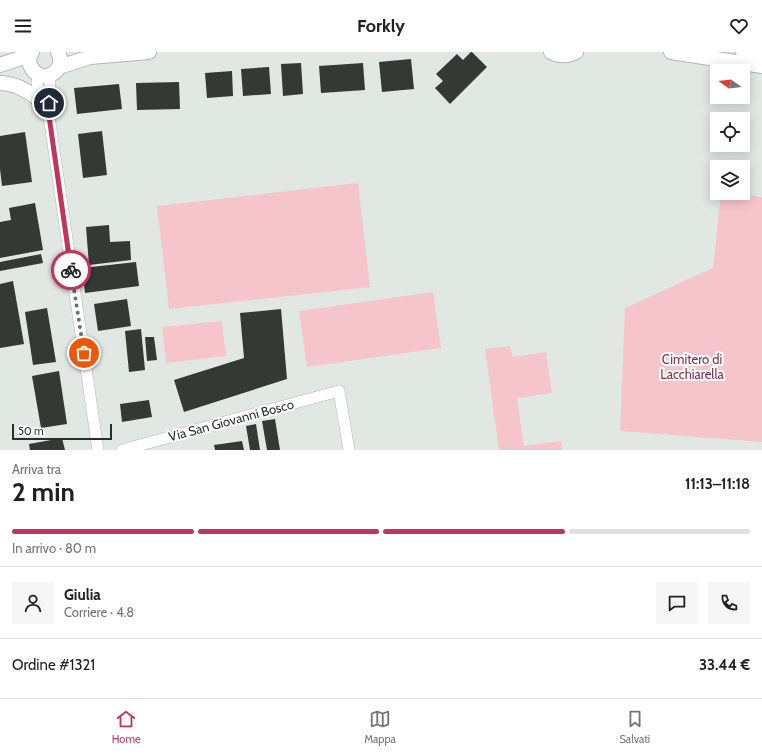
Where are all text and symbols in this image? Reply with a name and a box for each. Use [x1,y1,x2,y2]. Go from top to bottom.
icon: menu [12,15,34,37]
text: Forkly [357,15,405,37]
icon: heart [728,15,750,37]
north arrow [710,64,750,104]
map controls [710,64,750,200]
pin [32,86,66,120]
icon: home [38,92,60,114]
button: locate [710,112,750,152]
button: layers [710,160,750,200]
courier [51,250,91,290]
icon: bike [60,259,82,281]
pin [67,336,101,370]
icon: bag [73,342,95,364]
park label: Cimitero di Lacchiarella [660,351,724,382]
street label: Via San Giovanni Bosco [167,396,295,444]
scale bar [12,422,112,441]
text: 50 m [18,424,44,438]
text: Arriva tra [12,461,61,477]
text: 11:13–11:18 [685,475,750,493]
text: 2 min [12,476,75,508]
text: In arrivo · 80 m [12,540,96,556]
button: person [12,582,54,624]
button: chat [656,582,698,624]
button: phone [708,582,750,624]
text: Giulia [64,586,101,604]
text: Corriere · 4.8 [64,604,134,620]
text: Ordine #1321 [12,656,95,674]
text: 33.44 € [699,656,750,674]
tab: Home [112,708,141,746]
tab: Mappa [364,708,396,746]
tab: Salvati [619,708,650,746]

